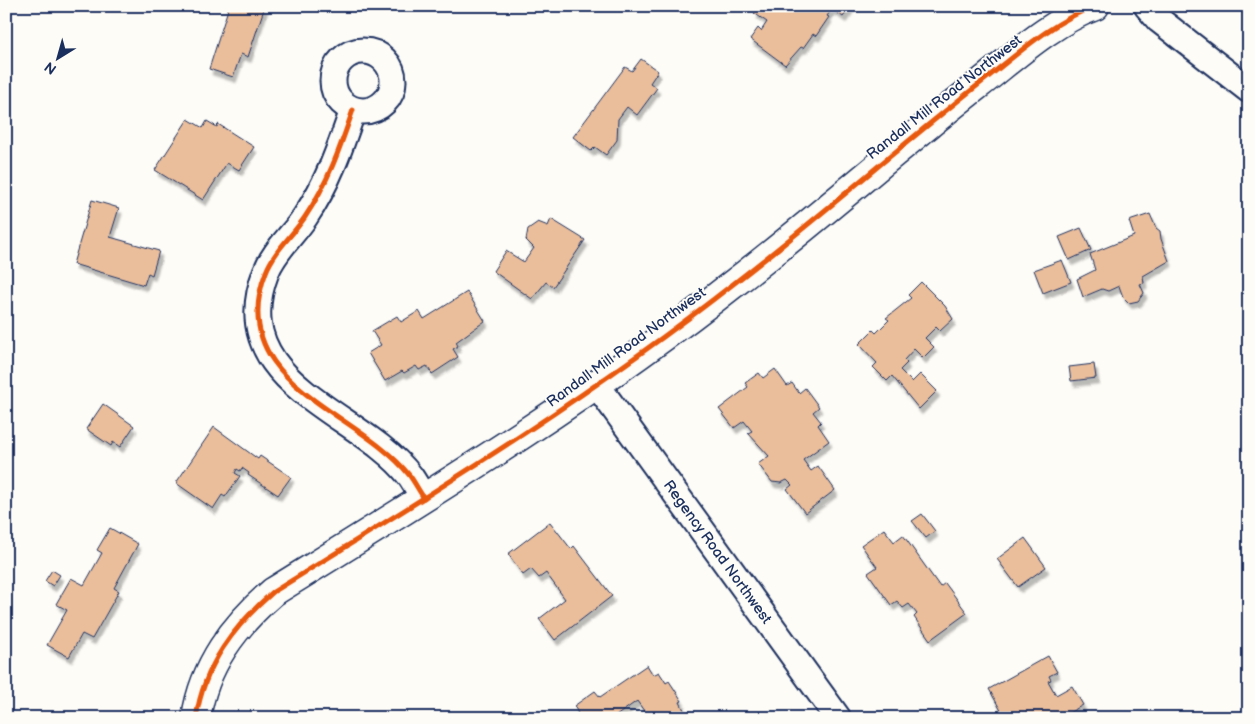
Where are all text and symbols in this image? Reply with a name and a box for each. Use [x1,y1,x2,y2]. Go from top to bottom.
street label: Randall Mill Road Northwest [863,31,1026,164]
north arrow [32,32,82,82]
text: N [41,58,60,78]
street label: Randall Mill Road Northwest [543,283,710,412]
street label: Regency Road Northwest [659,477,776,628]

